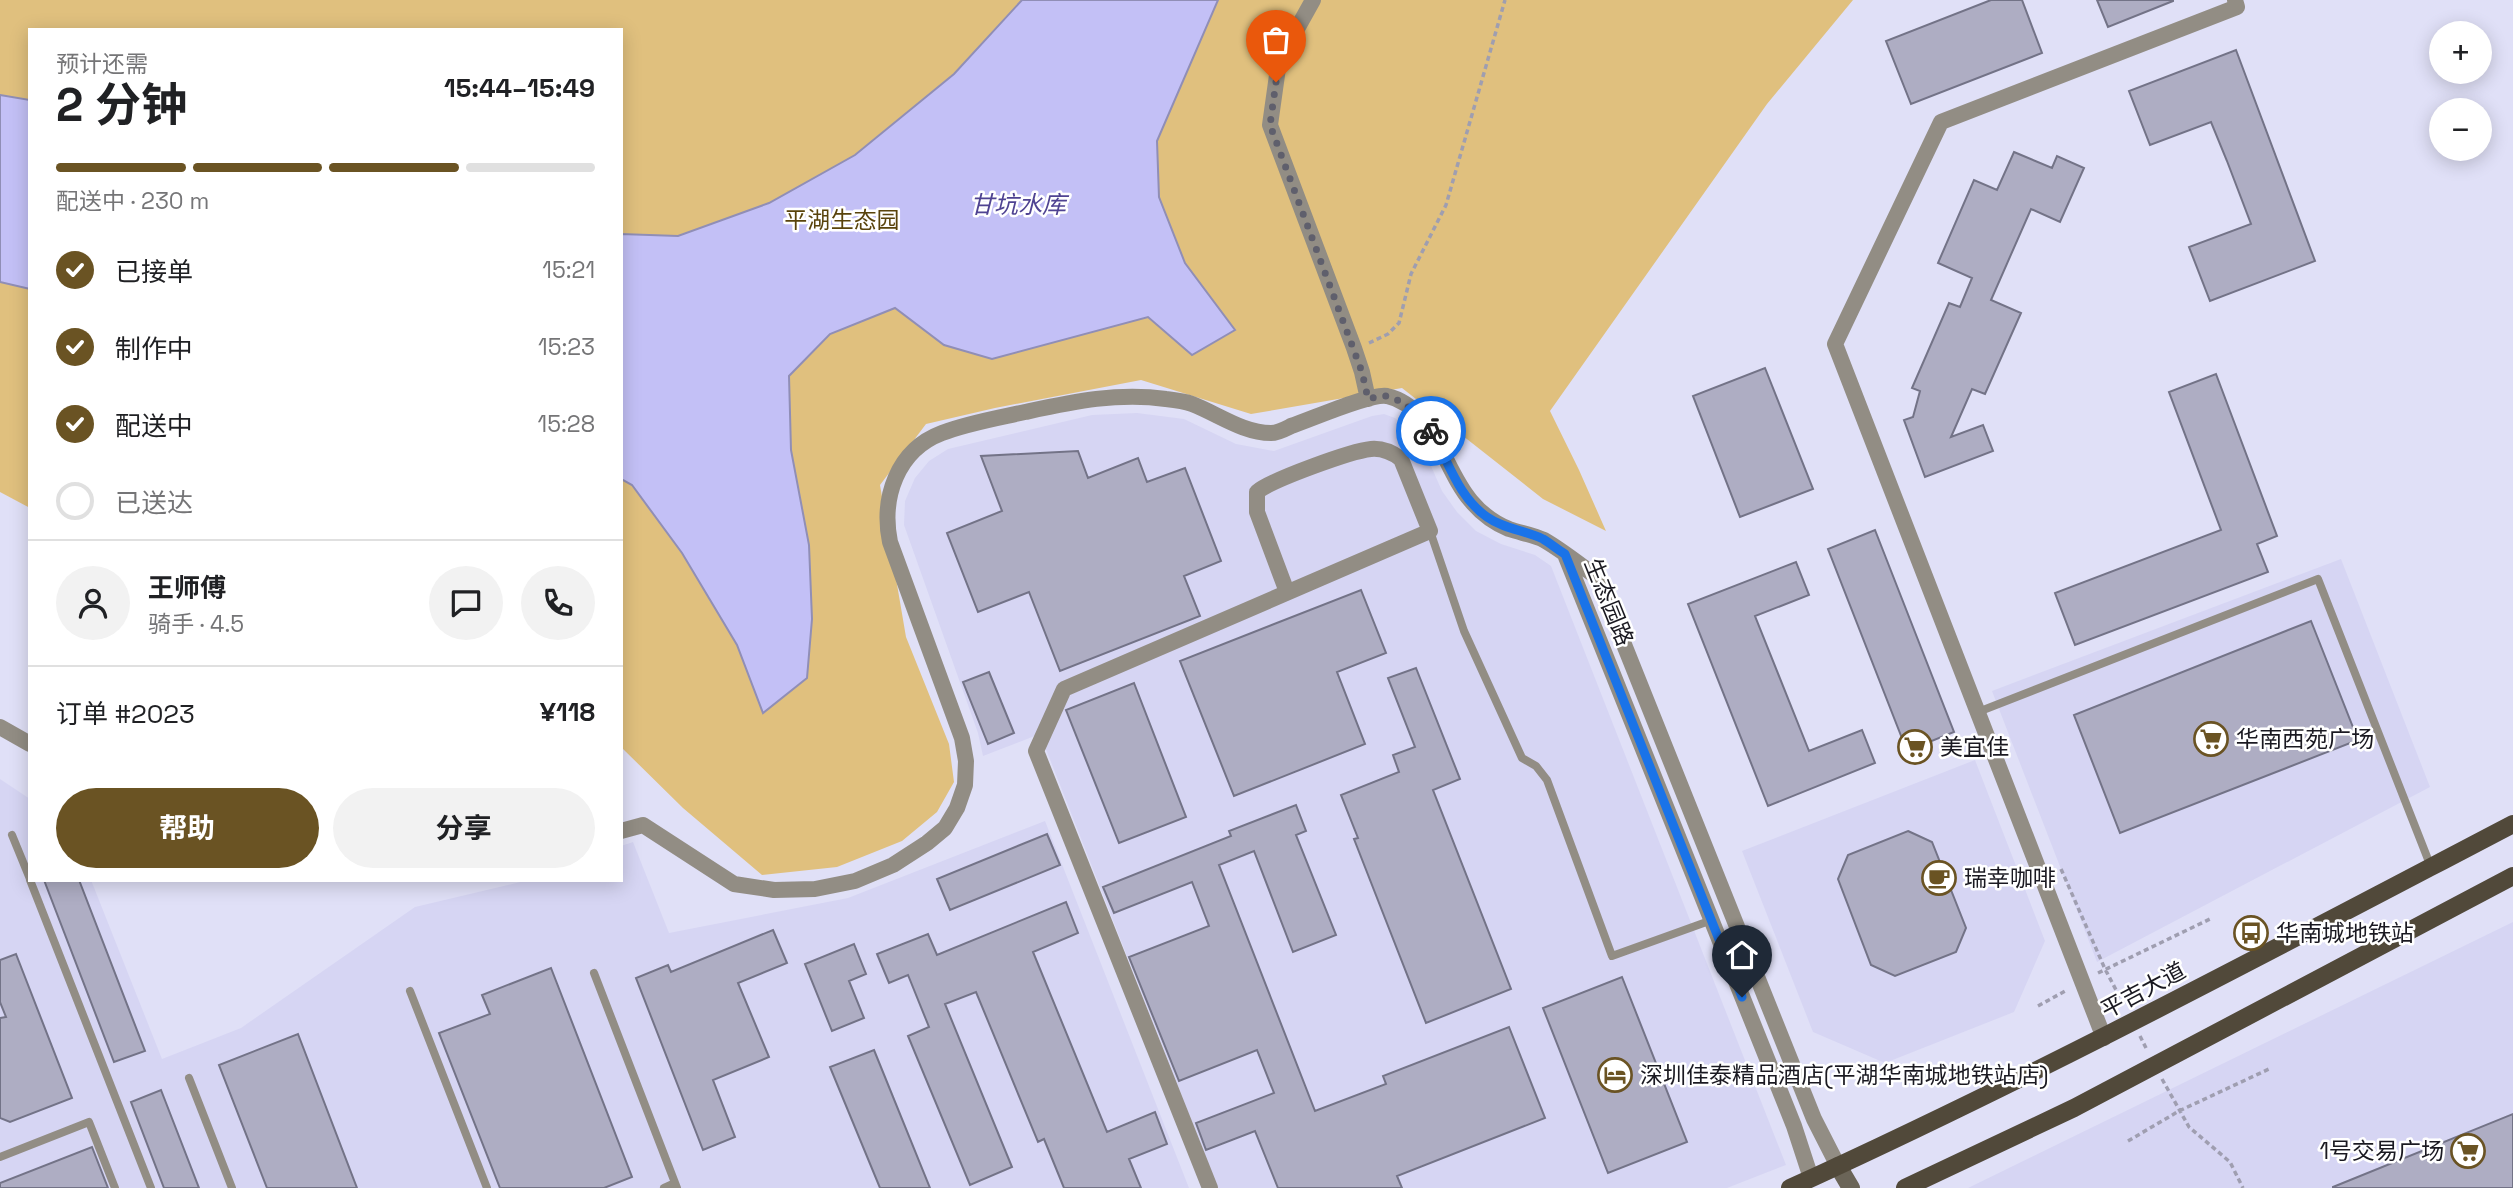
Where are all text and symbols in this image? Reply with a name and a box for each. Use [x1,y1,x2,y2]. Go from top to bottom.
pin [1246,10,1306,82]
icon: bag [1257,21,1295,59]
map controls [2429,21,2492,161]
button: + [2429,21,2492,84]
text: 预计还需 [56,49,148,79]
text: 15:44–15:49 [444,71,595,105]
text: 2 分钟 [56,76,187,134]
button: − [2429,98,2492,161]
text: 配送中 · 230 m [56,186,209,216]
water label: 甘坑水库 [970,189,1070,220]
park label: 平湖生态园 [785,205,900,235]
icon: check [56,251,94,289]
text: 已接单 [115,255,193,289]
text: 15:21 [542,255,595,285]
icon: check [56,328,94,366]
text: 制作中 [115,332,193,366]
text: 15:23 [538,332,595,362]
courier [1396,396,1466,466]
icon: check [56,405,94,443]
text: 配送中 [115,409,193,443]
text: 15:28 [538,409,595,439]
icon: bike [1412,412,1450,450]
text: 已送达 [115,486,193,520]
street label: 生态园路 [1578,554,1640,650]
button: person [56,566,130,640]
button: chat [429,566,503,640]
button: phone [521,566,595,640]
text: 王师傅 [148,571,226,605]
text: 骑手 · 4.5 [148,609,244,639]
text: ¥118 [540,695,595,729]
text: 订单 #2023 [56,697,195,731]
supermarket icon: 华南西苑广场 [2192,720,2230,758]
place label: 华南西苑广场 [2236,724,2374,754]
supermarket icon: 美宜佳 [1896,728,1934,766]
place label: 美宜佳 [1940,732,2009,762]
button: 帮助 [56,788,319,868]
button: 分享 [333,788,595,868]
cafe icon: 瑞幸咖啡 [1920,859,1958,897]
place label: 瑞幸咖啡 [1964,863,2056,893]
bus stop icon: 华南城地铁站 [2232,914,2270,952]
place label: 华南城地铁站 [2276,918,2414,948]
pin [1712,925,1772,997]
icon: home [1723,936,1761,974]
street label: 平吉大道 [2095,955,2191,1025]
hotel icon: 深圳佳泰精品酒店(平湖华南城地铁站店) [1596,1056,1634,1094]
place label: 深圳佳泰精品酒店(平湖华南城地铁站店) [1640,1060,2048,1090]
supermarket icon: 1号交易广场 [2449,1132,2487,1170]
place label: 1号交易广场 [2319,1136,2444,1166]

